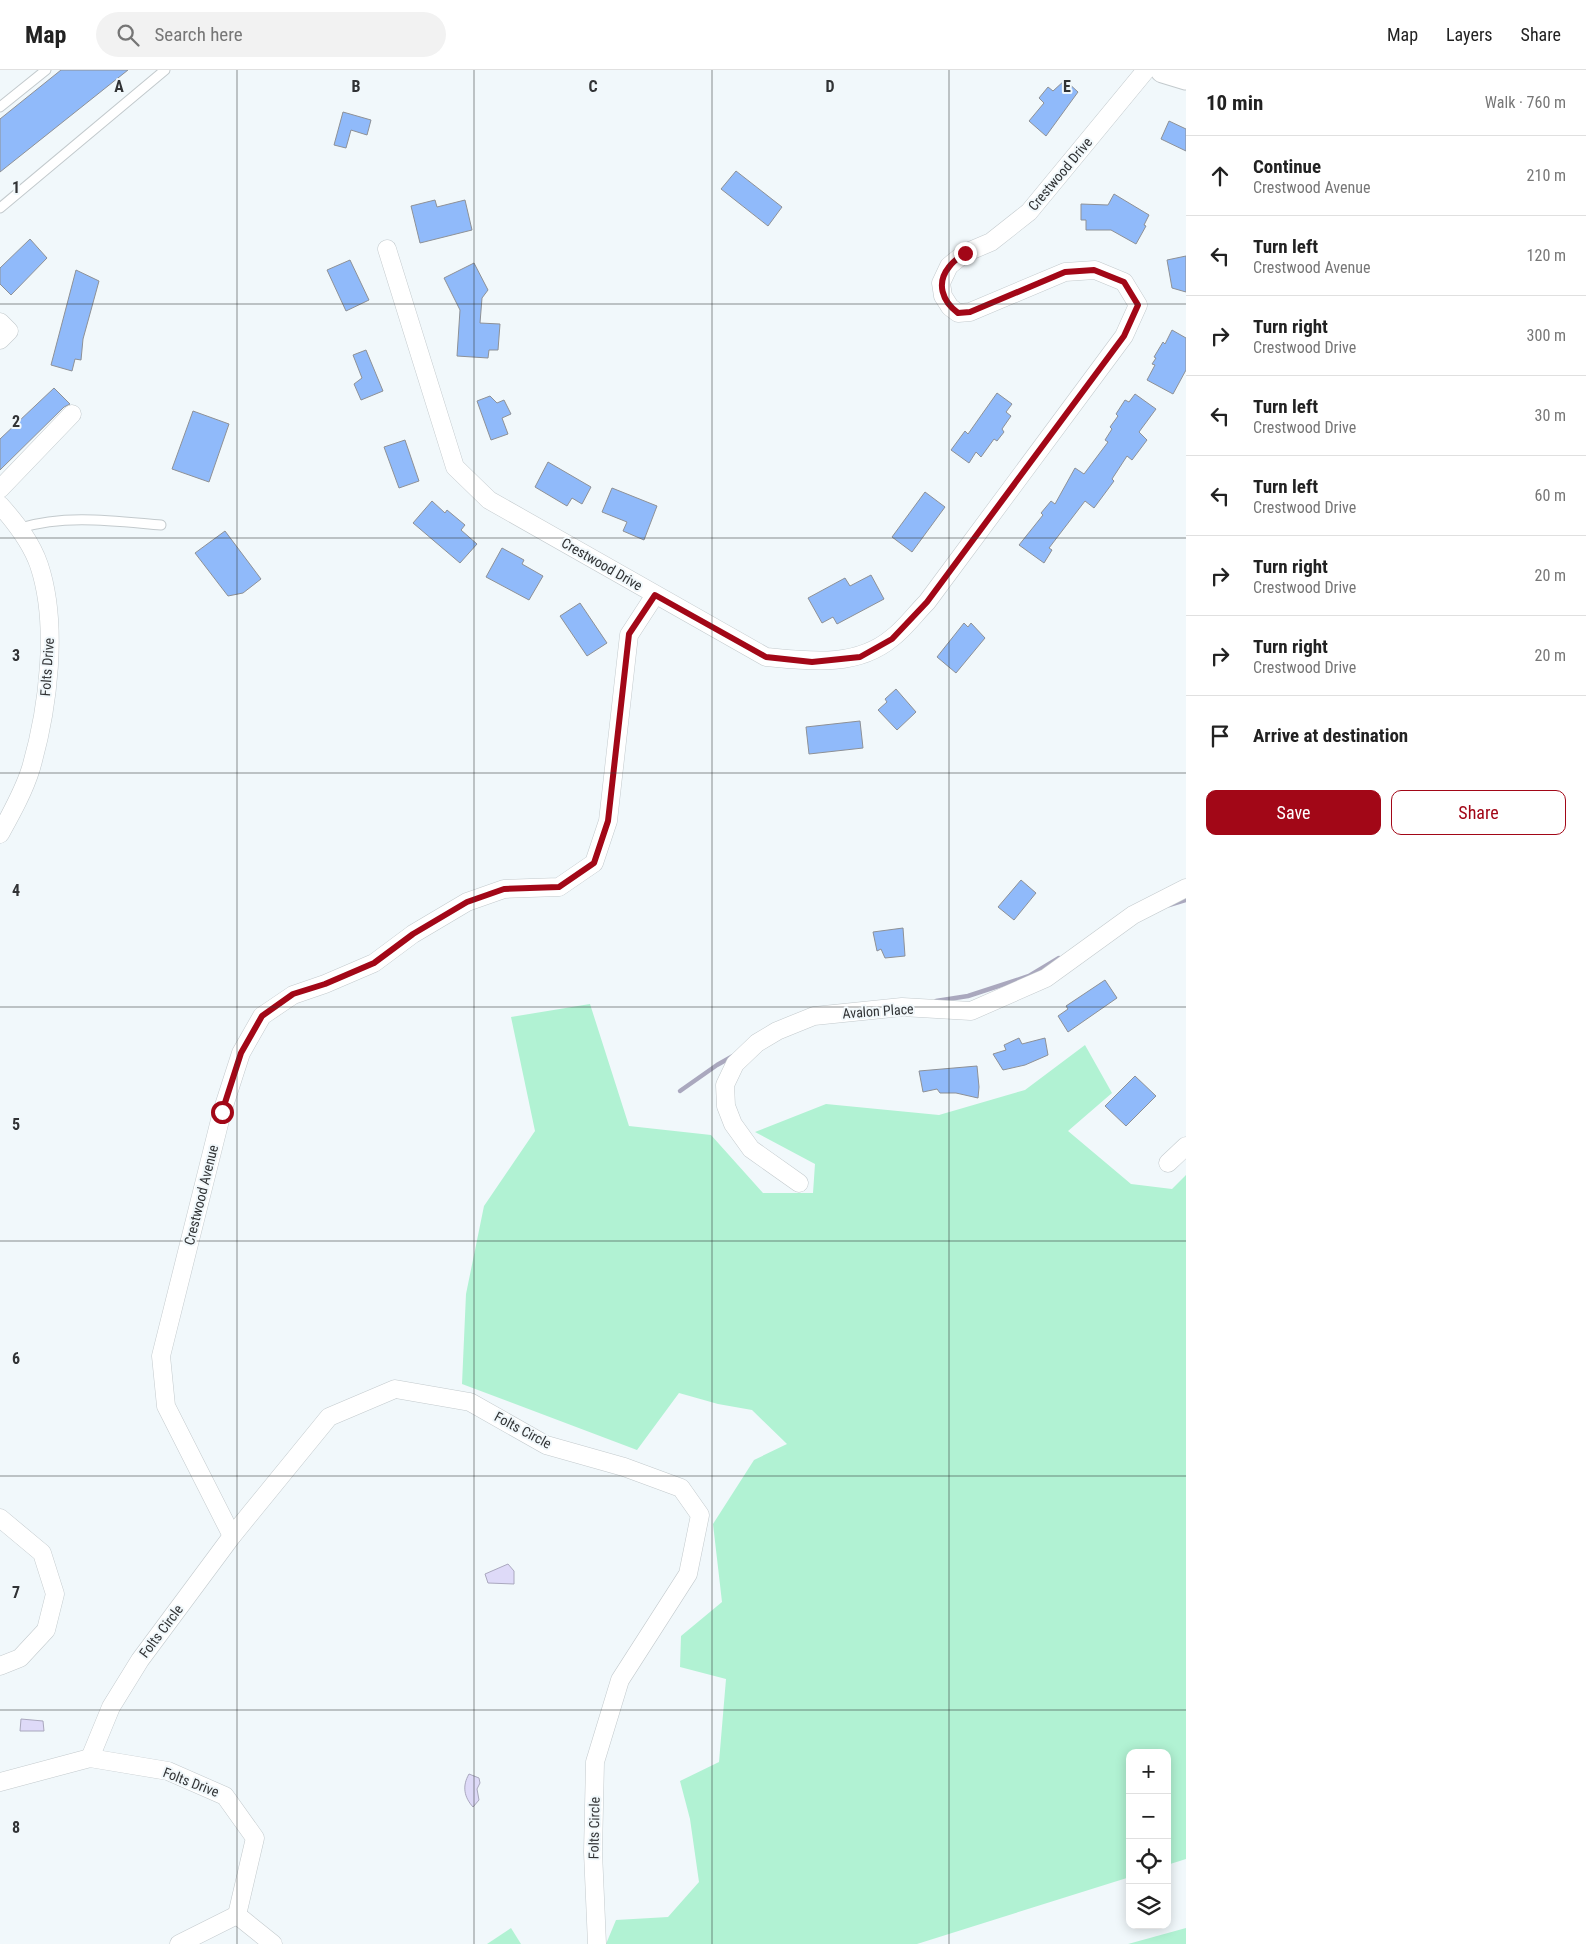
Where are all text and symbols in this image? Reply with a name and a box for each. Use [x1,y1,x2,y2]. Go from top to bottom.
search box [96,12,446,57]
text: Map [25,21,66,49]
icon: search [114,21,142,49]
text: Search here [154,23,243,46]
text: Map [1387,24,1418,45]
text: Layers [1446,24,1493,45]
text: Share [1521,24,1561,45]
text: A [114,77,124,96]
text: B [352,77,361,96]
text: C [588,77,598,96]
text: D [825,77,835,96]
text: E [1063,77,1071,96]
text: 10 min [1206,91,1263,115]
text: Walk · 760 m [1485,93,1566,112]
street label: Crestwood Drive [1025,134,1095,214]
text: Continue [1253,155,1321,178]
icon: ahead [1206,162,1234,190]
text: 210 m [1527,166,1566,185]
text: 1 [12,178,20,197]
text: Crestwood Avenue [1253,178,1370,197]
text: Turn left [1253,235,1318,258]
route end [954,242,977,265]
icon: left [1206,242,1234,270]
text: 120 m [1527,246,1566,265]
text: Crestwood Avenue [1253,258,1370,277]
text: Turn right [1253,315,1328,338]
icon: right [1206,322,1234,350]
text: 300 m [1527,326,1566,345]
text: Crestwood Drive [1253,338,1356,357]
text: Turn left [1253,395,1318,418]
icon: left [1206,402,1234,430]
text: 30 m [1534,406,1566,425]
text: 2 [12,412,20,431]
text: Crestwood Drive [1253,418,1356,437]
text: Turn left [1253,475,1318,498]
icon: left [1206,482,1234,510]
text: 60 m [1534,486,1566,505]
text: Crestwood Drive [1253,498,1356,517]
street label: Crestwood Drive [559,534,646,594]
text: Turn right [1253,555,1328,578]
icon: right [1206,562,1234,590]
text: 20 m [1534,566,1566,585]
text: Crestwood Drive [1253,578,1356,597]
text: Turn right [1253,635,1328,658]
street label: Folts Drive [37,637,57,697]
icon: right [1206,642,1234,670]
text: 3 [12,646,20,665]
text: 20 m [1534,646,1566,665]
text: Crestwood Drive [1253,658,1356,677]
icon: arrive [1206,722,1234,750]
text: Arrive at destination [1253,724,1408,747]
button: Save [1206,790,1381,835]
button: Share [1391,790,1566,835]
text: 4 [12,881,20,900]
street label: Avalon Place [842,1001,915,1021]
route start [211,1101,234,1124]
text: 5 [12,1115,20,1134]
street label: Crestwood Avenue [181,1143,221,1247]
text: 6 [12,1349,20,1368]
street label: Folts Circle [492,1408,555,1452]
text: 7 [12,1583,20,1602]
street label: Folts Circle [136,1601,186,1661]
map controls [1126,1749,1171,1929]
button: + [1126,1749,1171,1794]
street label: Folts Drive [161,1764,222,1800]
button: − [1126,1794,1171,1839]
street label: Folts Circle [585,1796,603,1859]
text: 8 [12,1818,20,1837]
button: locate [1126,1839,1171,1884]
button: layers [1126,1884,1171,1929]

